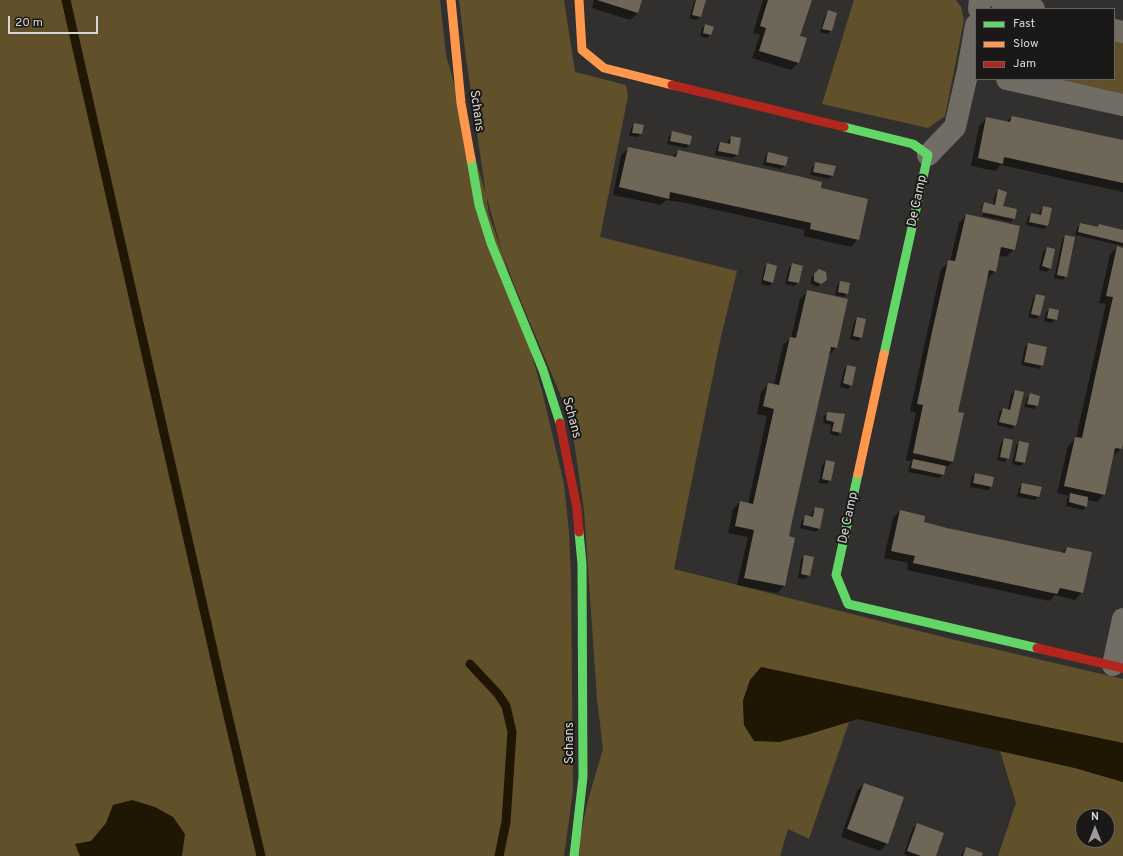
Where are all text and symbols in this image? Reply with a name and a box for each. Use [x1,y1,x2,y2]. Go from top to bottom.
scale bar [10,8,100,34]
legend [975,8,1115,80]
text: 20 m [15,15,43,31]
text: Fast [1013,16,1035,32]
text: Slow [1013,36,1039,52]
text: Jam [1013,56,1036,72]
street label: Schans [465,89,487,133]
street label: De Camp [905,174,931,228]
street label: Schans [558,396,584,440]
street label: De Camp [836,491,862,545]
street label: Schans [562,722,578,764]
north arrow [1075,808,1115,848]
text: N [1091,810,1099,824]

